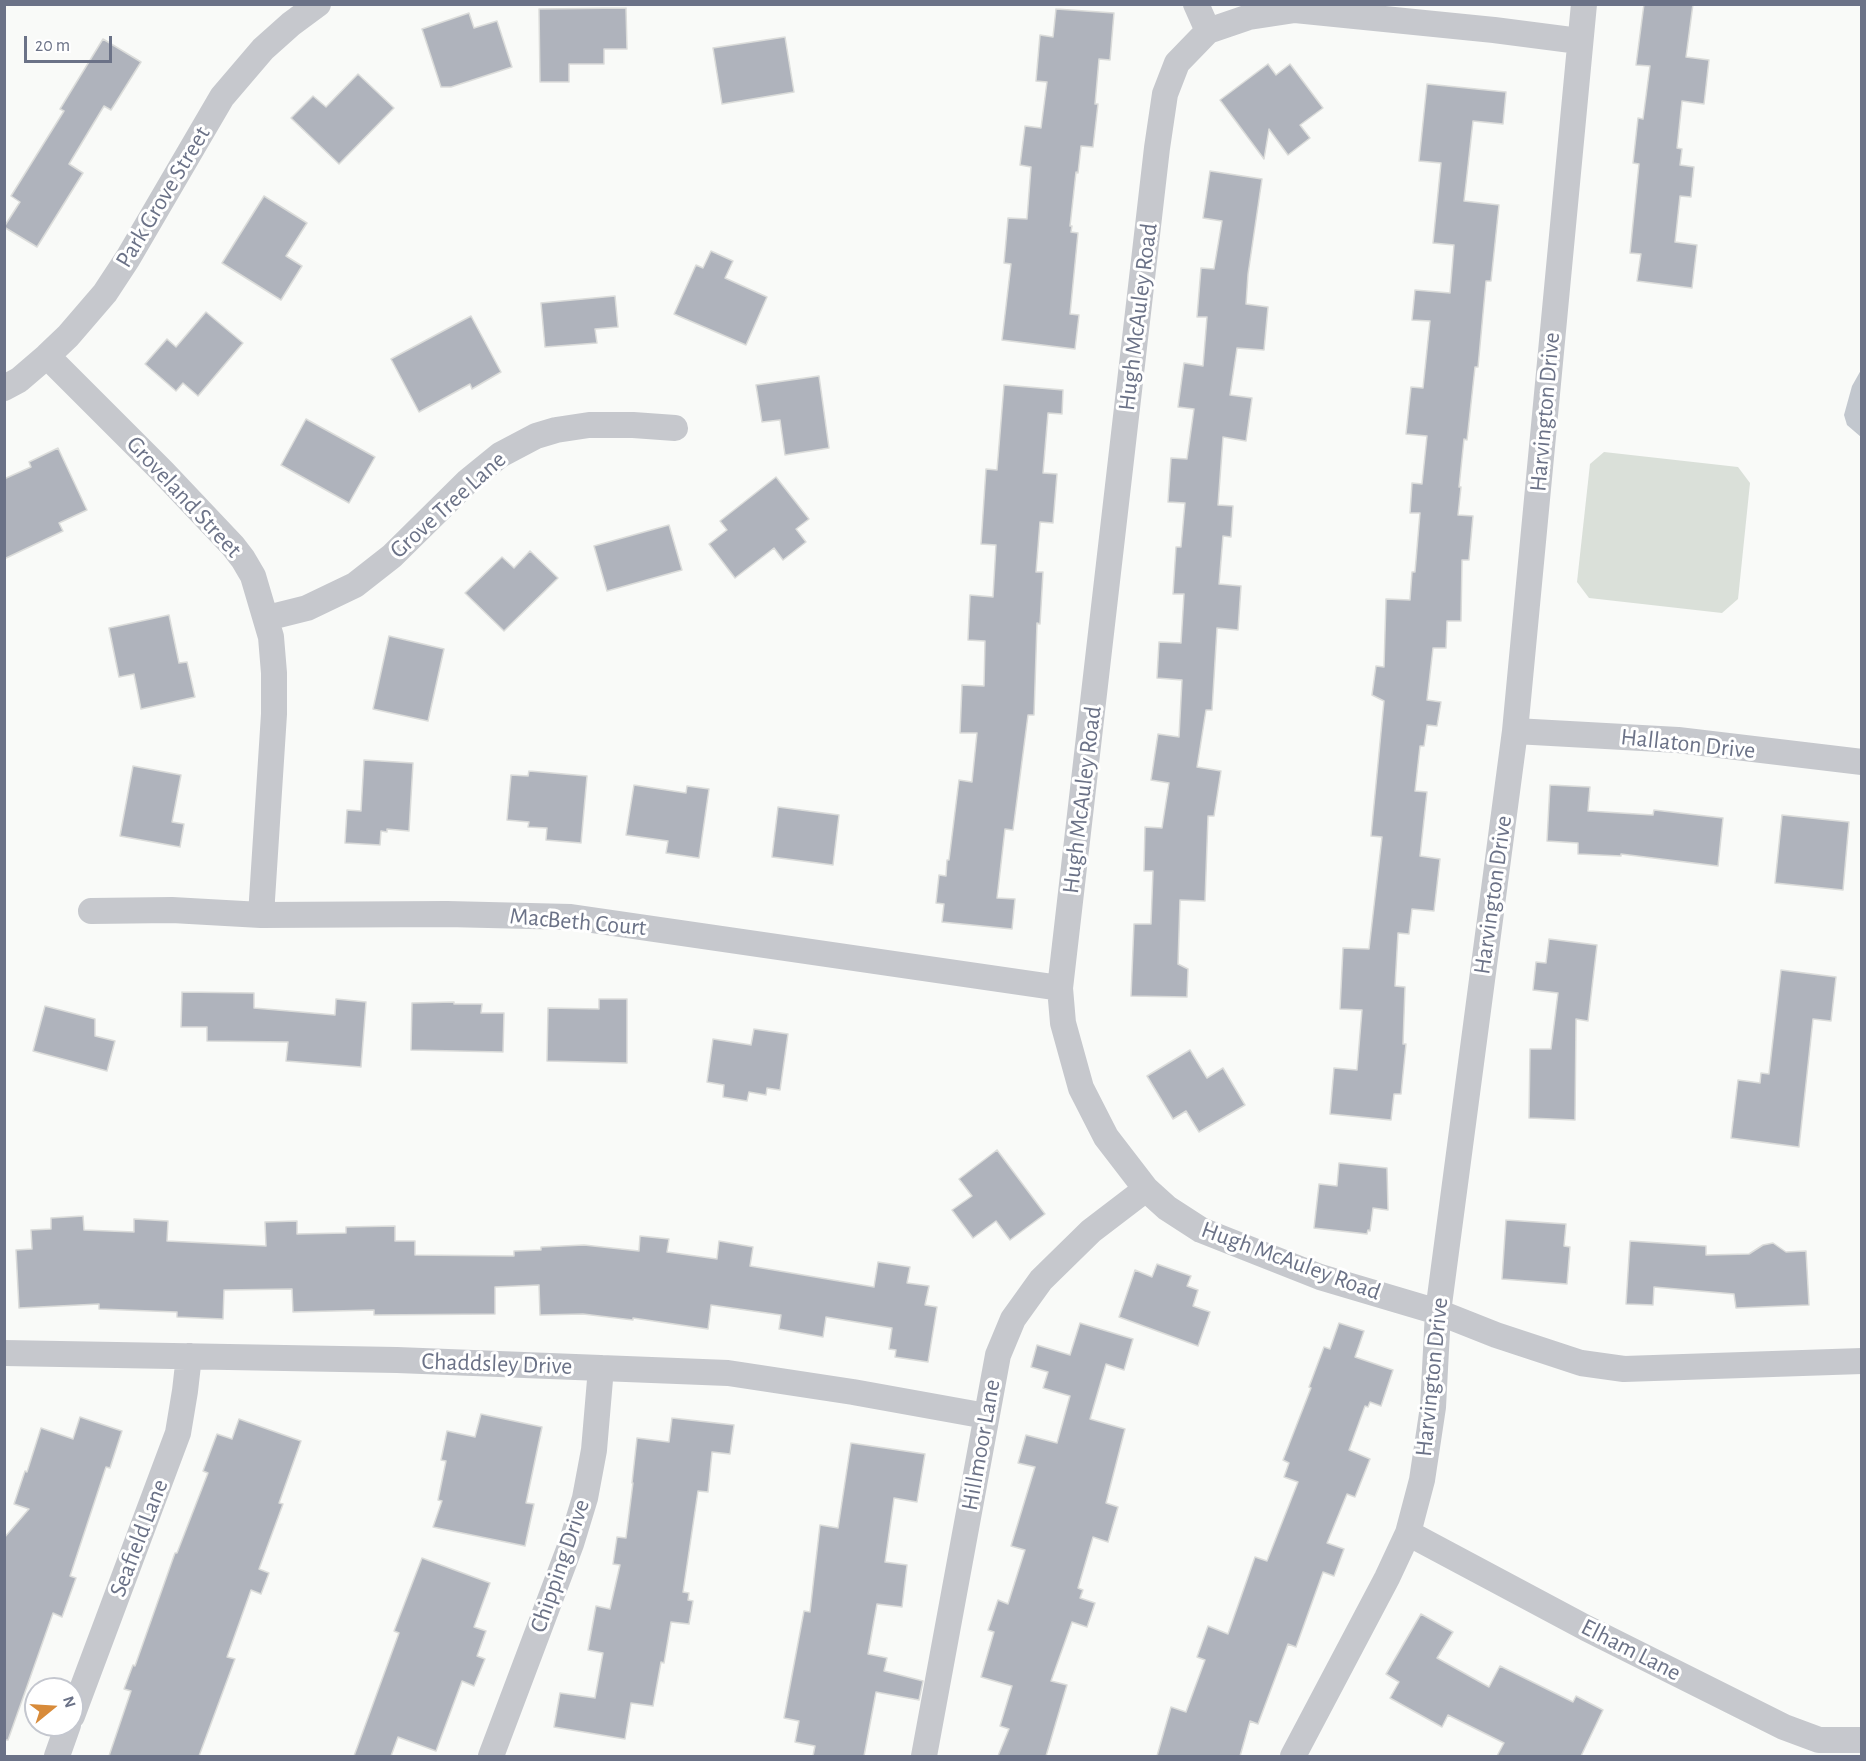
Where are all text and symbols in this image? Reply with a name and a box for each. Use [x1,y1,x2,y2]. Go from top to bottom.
scale bar [27,24,116,62]
text: 20 m [35,37,70,55]
street label: Park Grove Street [110,121,216,273]
street label: Hugh McAuley Road [1112,222,1164,412]
street label: Harvington Drive [1524,331,1566,493]
street label: Groveland Street [120,430,248,564]
street label: Grove Tree Lane [384,445,512,565]
street label: Hugh McAuley Road [1056,705,1108,895]
street label: Hallaton Drive [1619,723,1757,765]
street label: Harvington Drive [1468,814,1518,976]
street label: MacBeth Court [508,902,648,942]
street label: Hugh McAuley Road [1197,1215,1385,1307]
street label: Harvington Drive [1409,1296,1455,1458]
street label: Chaddsley Drive [421,1347,573,1381]
street label: Hillmoor Lane [955,1377,1007,1513]
street label: Seafield Lane [103,1475,175,1601]
street label: Chipping Drive [524,1496,596,1636]
street label: Elham Lane [1576,1613,1686,1687]
north arrow [24,1677,84,1737]
text: N [60,1694,79,1710]

